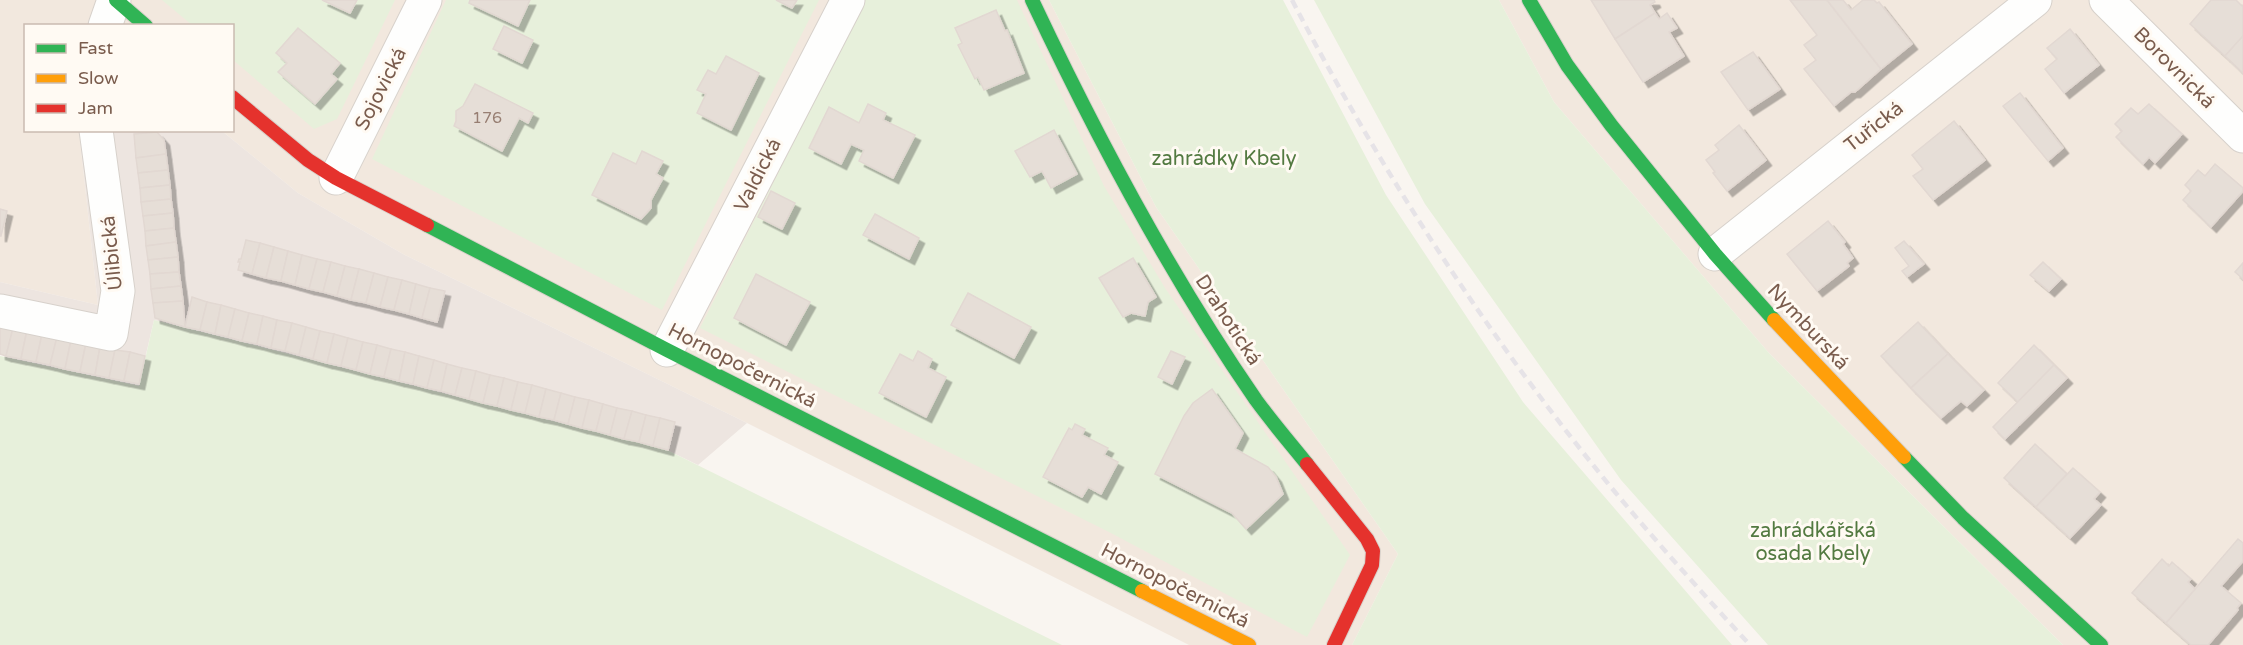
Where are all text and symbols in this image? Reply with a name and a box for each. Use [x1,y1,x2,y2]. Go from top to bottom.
street label: Borovnická [2128,22,2220,114]
legend [24,24,234,132]
text: Fast [78,37,113,59]
street label: Sojovická [350,44,412,134]
text: Slow [78,67,119,89]
street label: Tuřická [1840,96,1908,158]
text: Jam [78,97,113,119]
house number: 176 [472,108,502,128]
street label: Valdická [729,134,787,216]
park label: zahrádky Kbely [1152,147,1297,171]
street label: Úlibická [95,214,128,292]
street label: Drahotická [1190,270,1266,370]
street label: Nymburská [1762,279,1854,375]
street label: Hornopočernická [664,318,820,414]
park label: zahrádkářská osada Kbely [1750,519,1876,566]
street label: Hornopočernická [1097,538,1253,634]

